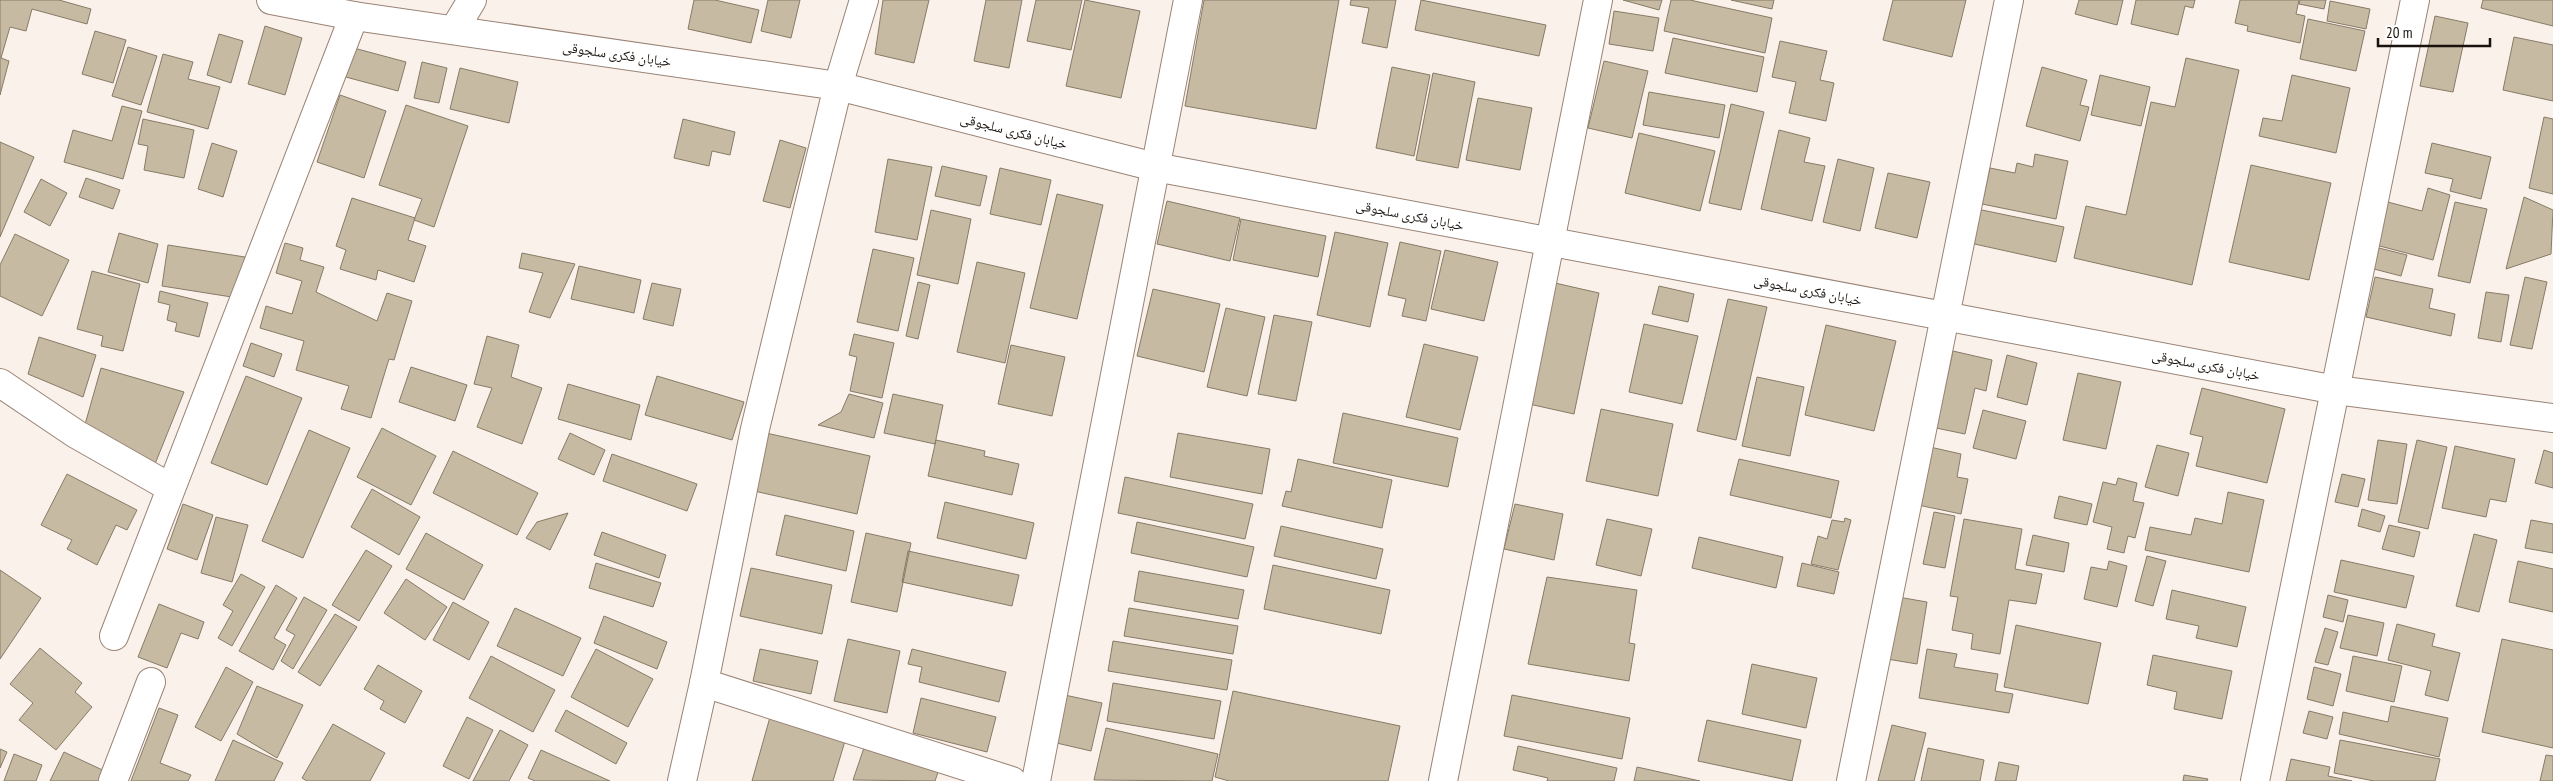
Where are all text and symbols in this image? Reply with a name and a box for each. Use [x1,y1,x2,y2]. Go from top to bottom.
scale bar [2378,15,2490,47]
text: 20 m [2386,23,2412,42]
street label: خیابان فکری سلجوقی [561,37,673,71]
street label: خیابان فکری سلجوقی [959,109,1069,153]
street label: خیابان فکری سلجوقی [1354,196,1466,234]
street label: خیابان فکری سلجوقی [1752,271,1864,309]
street label: خیابان فکری سلجوقی [2150,346,2262,384]

